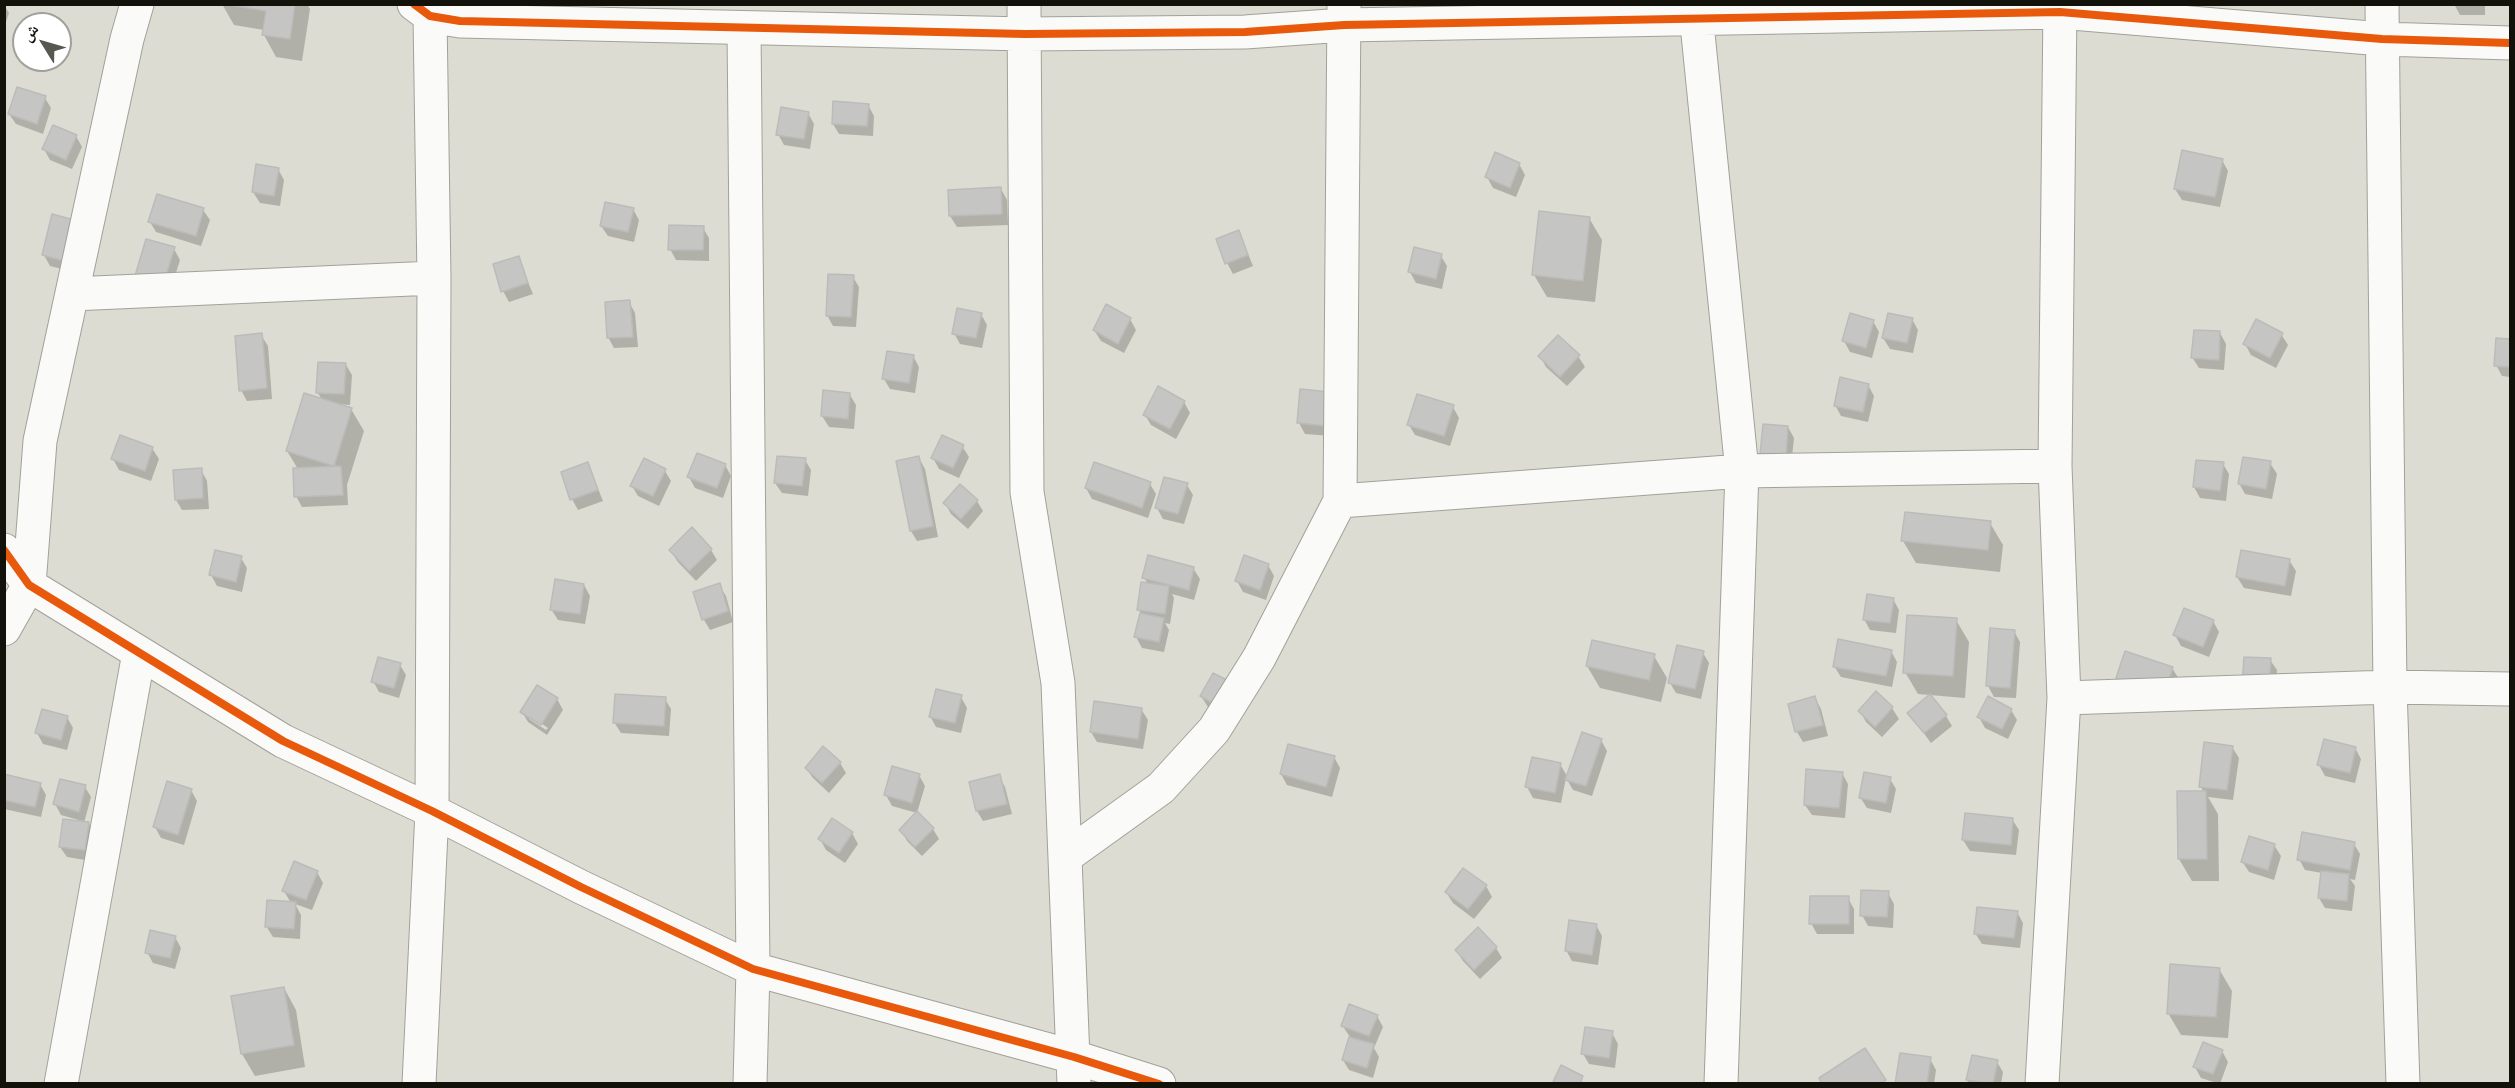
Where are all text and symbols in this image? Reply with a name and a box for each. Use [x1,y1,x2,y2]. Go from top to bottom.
north arrow [12,12,72,72]
text: ش [16,20,42,45]

